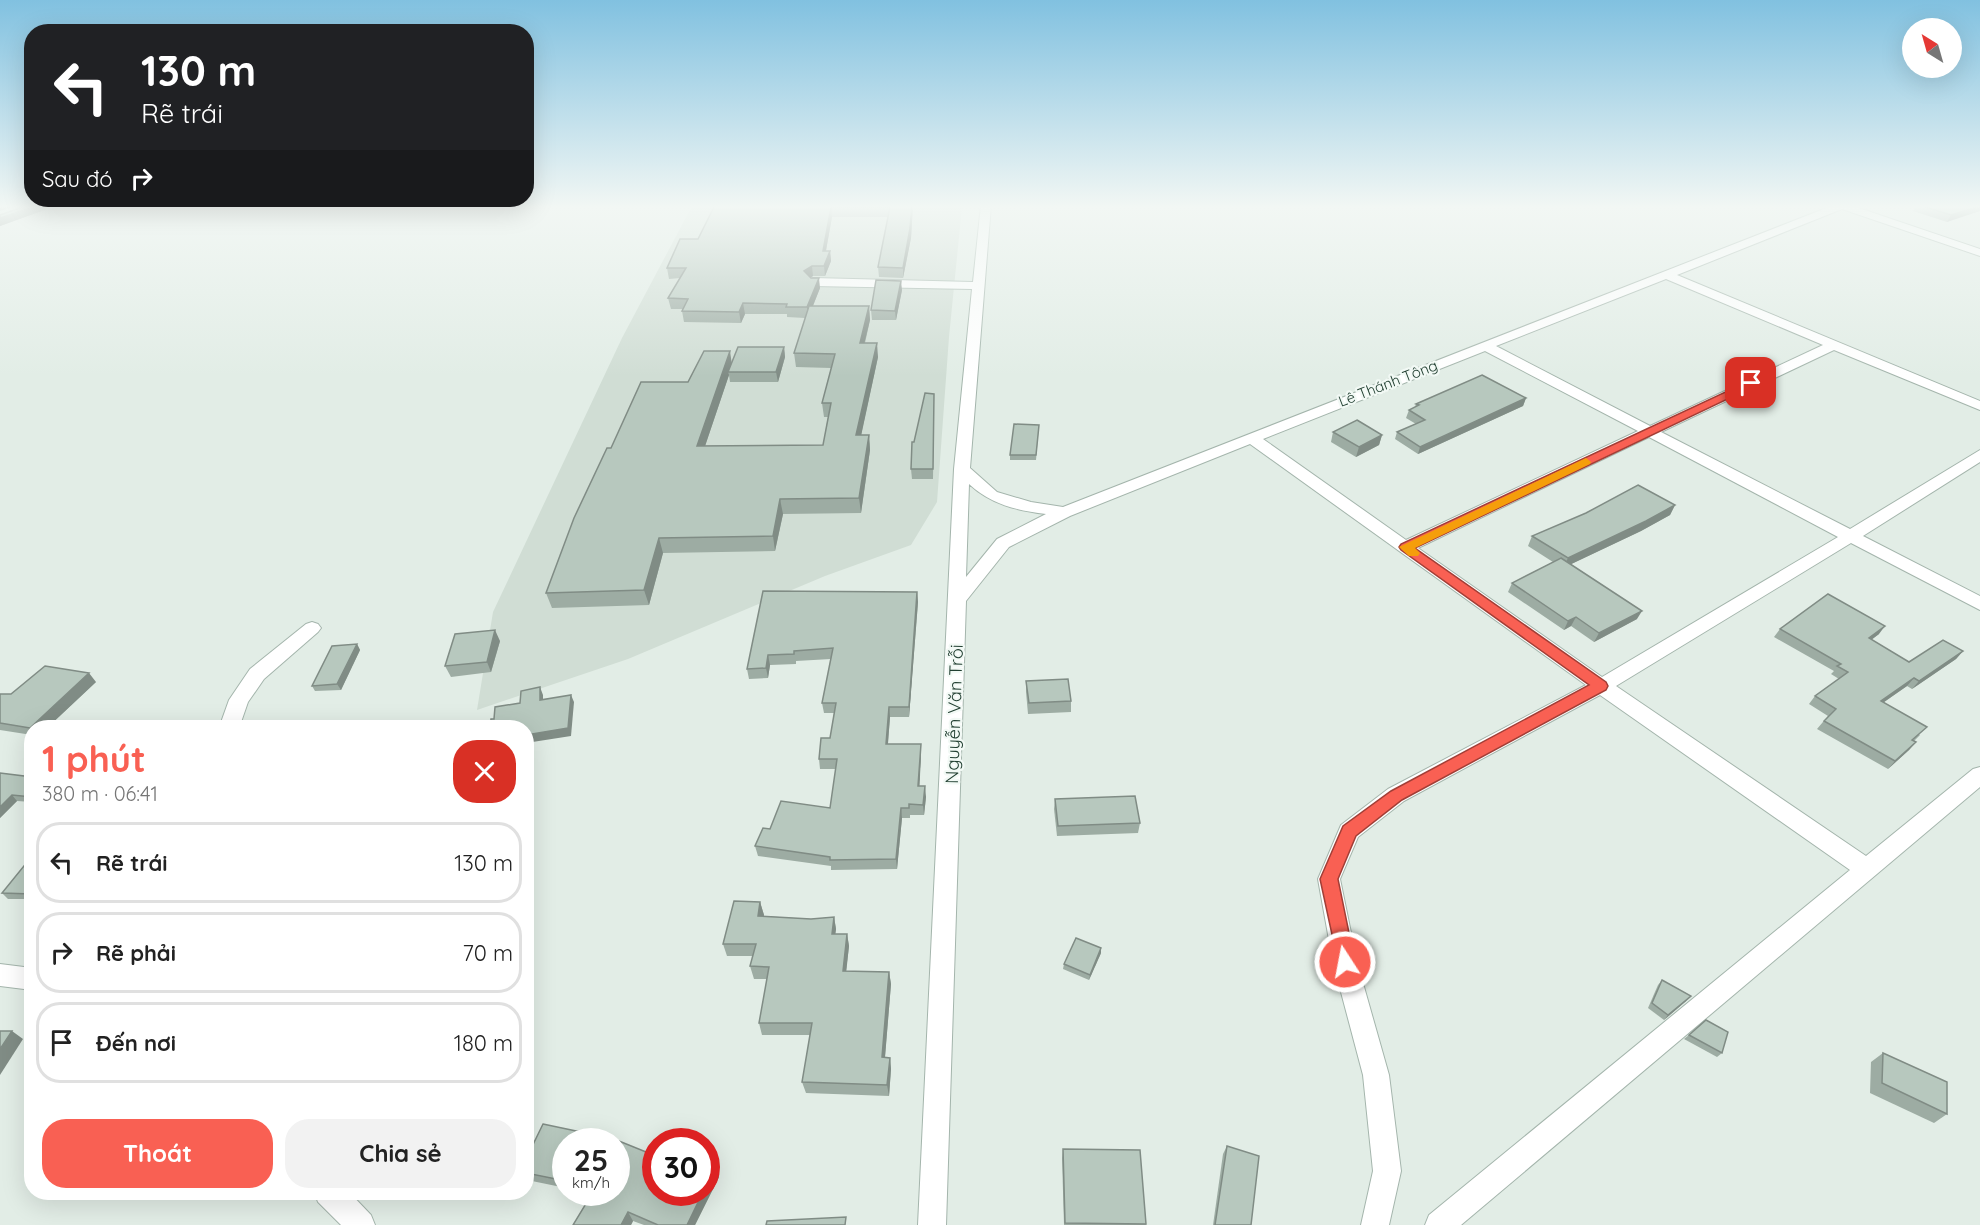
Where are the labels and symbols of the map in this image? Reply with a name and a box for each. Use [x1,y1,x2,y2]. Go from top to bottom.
north arrow [1902,18,1962,78]
street label: Lê Thánh Tông [1336,355,1440,411]
pin [1725,357,1776,408]
street label: Nguyễn Văn Trỗi [940,644,968,784]
position arrow [1313,930,1377,994]
speed limit sign: 30 [642,1128,720,1206]

